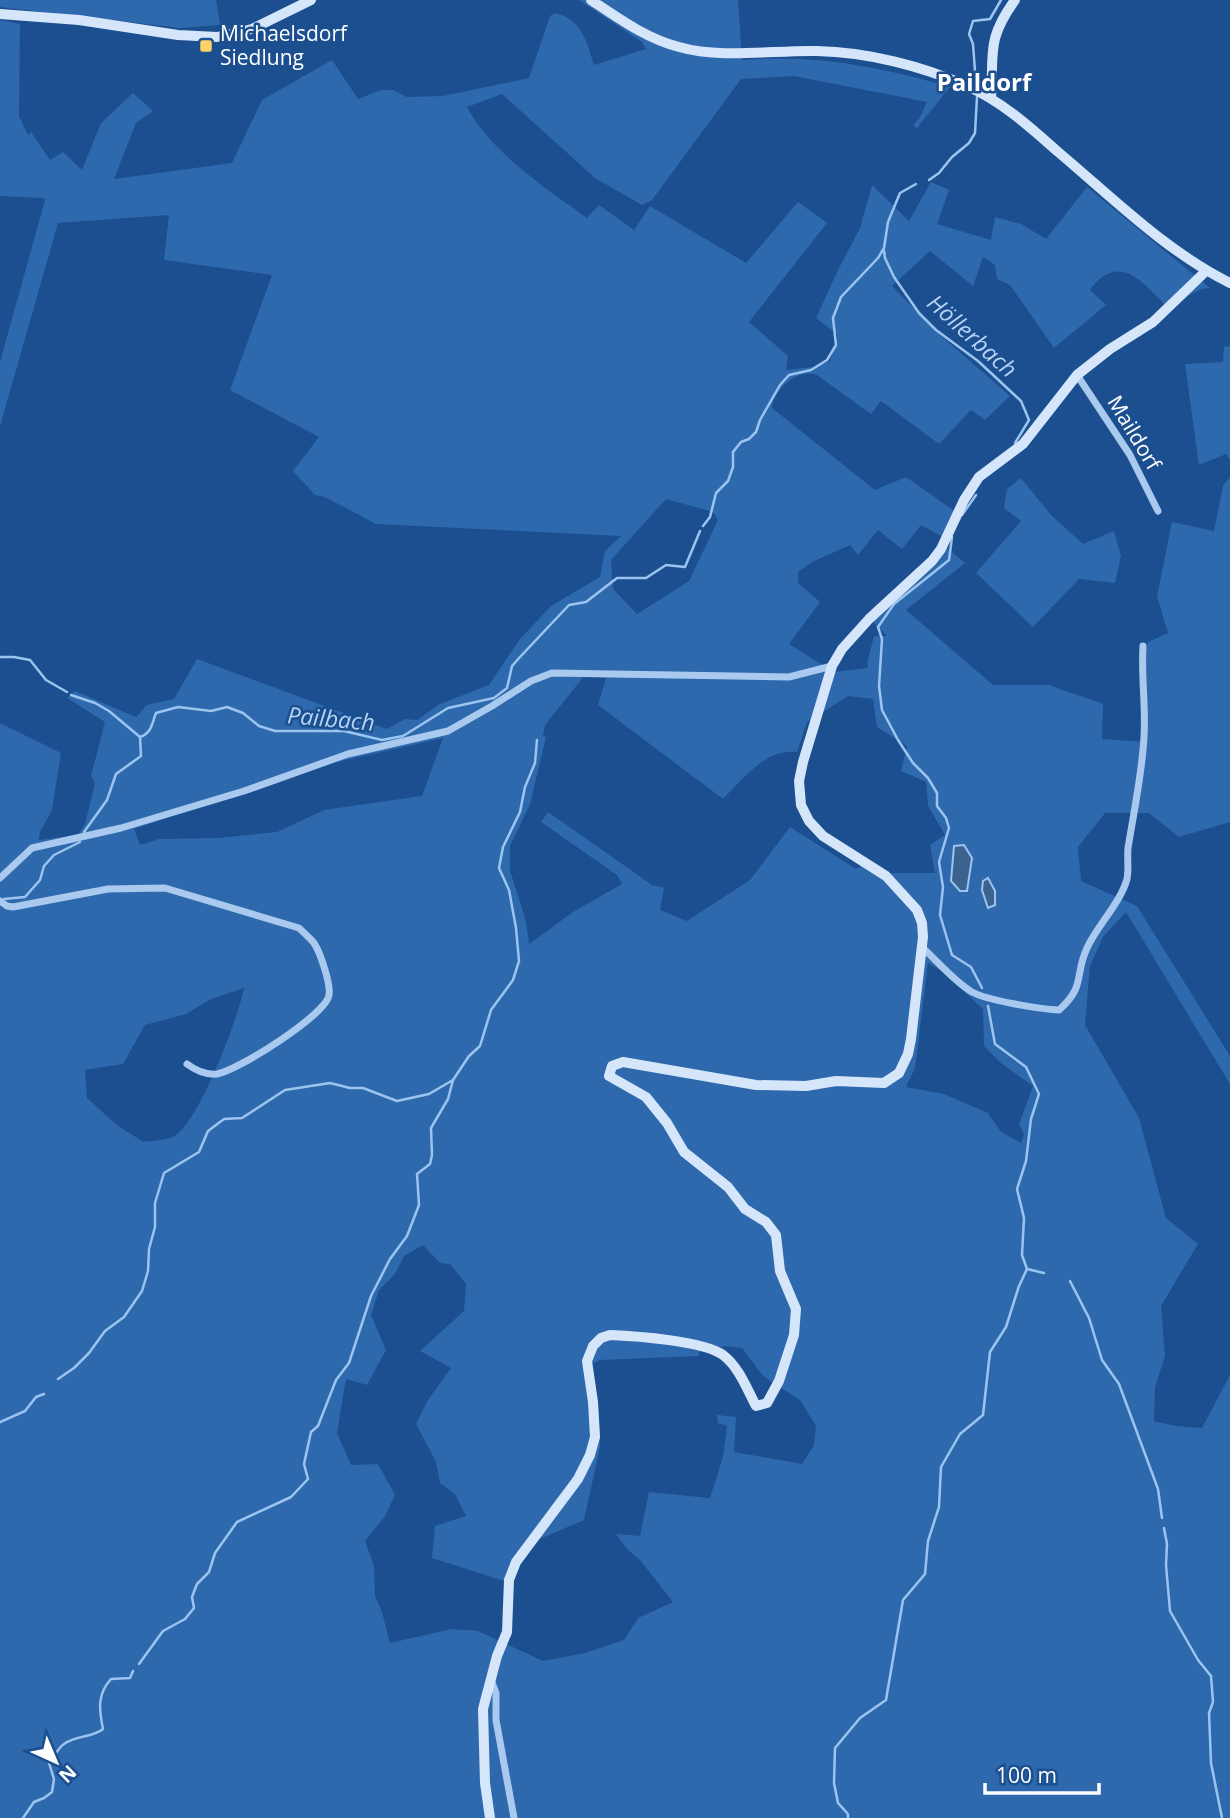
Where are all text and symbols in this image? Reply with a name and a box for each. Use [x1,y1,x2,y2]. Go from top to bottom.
place label: Michaelsdorf Siedlung [220,19,349,71]
marker: Michaelsdorf Siedlung [198,38,214,54]
district label: Paildorf [937,65,1033,98]
water label: Höllerbach [921,286,1025,384]
street label: Maildorf [1102,390,1169,477]
water label: Pailbach [286,698,376,738]
north arrow [21,1727,91,1797]
scale bar [985,1752,1099,1796]
text: N [53,1760,82,1789]
text: 100 m [996,1761,1057,1789]

